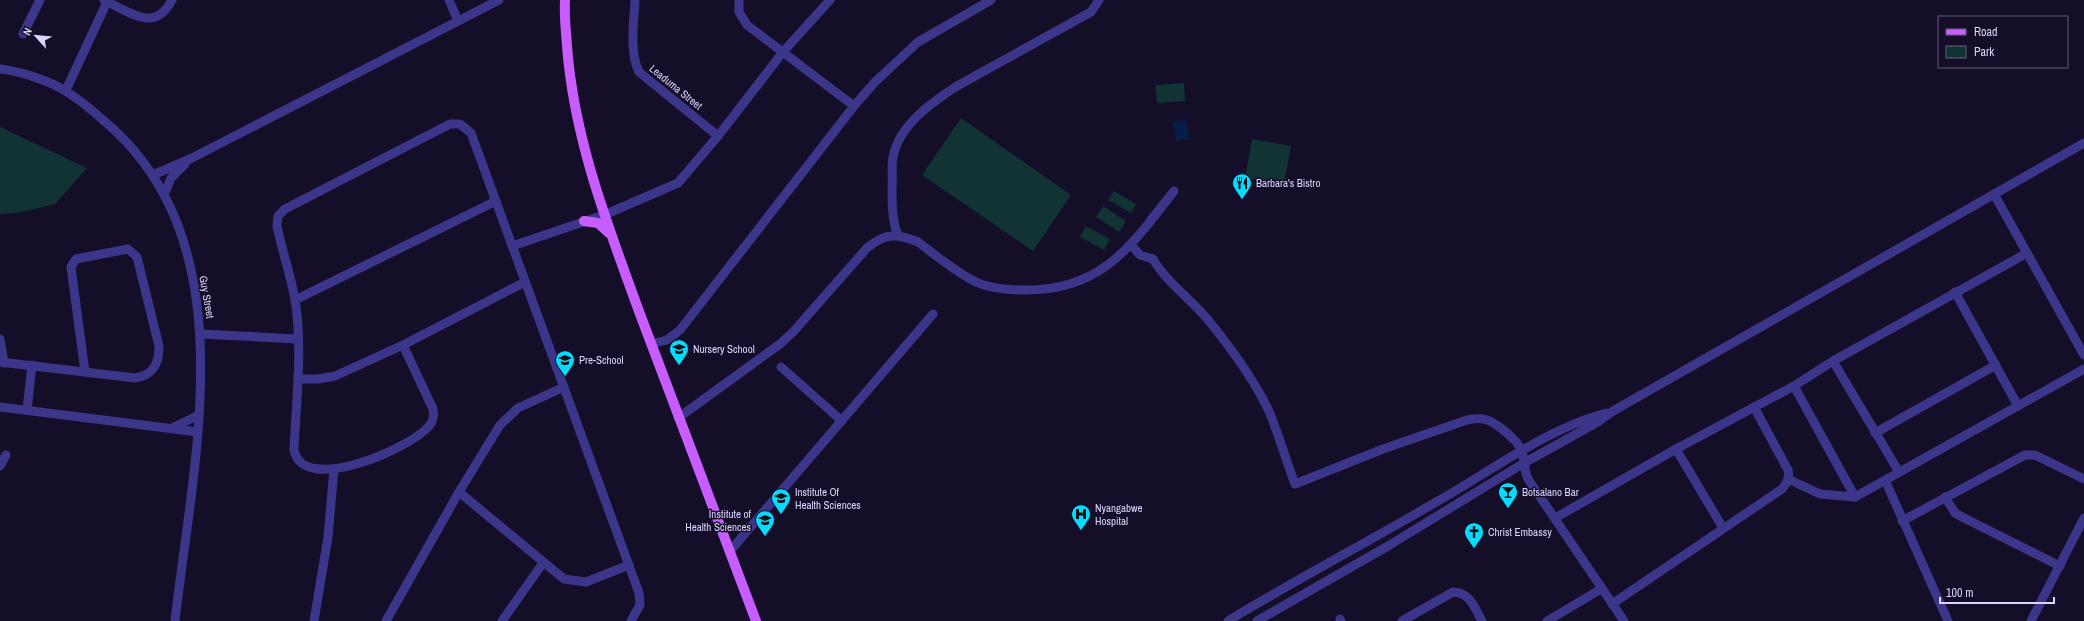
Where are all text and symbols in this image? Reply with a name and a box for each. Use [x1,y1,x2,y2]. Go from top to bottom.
north arrow [16,16,56,56]
legend [1938,16,2068,68]
text: Road [1974,24,1998,40]
text: N [19,25,35,38]
text: Park [1974,44,1994,60]
street label: Leaduma Street [647,61,706,113]
restaurant icon: Barbara's Bistro [1231,172,1253,200]
place label: Barbara's Bistro [1256,176,1320,190]
street label: Guy Street [196,275,218,320]
school or university icon: Nursery School [668,338,690,366]
place label: Nursery School [693,342,755,356]
school or university icon: Pre-School [554,349,576,377]
place label: Pre-School [579,353,624,367]
bar icon: Botsalano Bar [1497,481,1519,509]
place label: Institute Of Health Sciences [795,485,861,512]
place label: Botsalano Bar [1522,485,1579,499]
school or university icon: Institute Of Health Sciences [770,487,792,515]
place label: Nyangabwe Hospital [1095,501,1143,528]
hospital icon: Nyangabwe Hospital [1070,503,1092,531]
place label: Institute of Health Sciences [685,507,751,534]
school or university icon: Institute of Health Sciences [754,509,776,537]
church icon: Christ Embassy [1463,521,1485,549]
place label: Christ Embassy [1488,525,1552,539]
scale bar [1940,579,2054,605]
text: 100 m [1946,585,1973,601]

